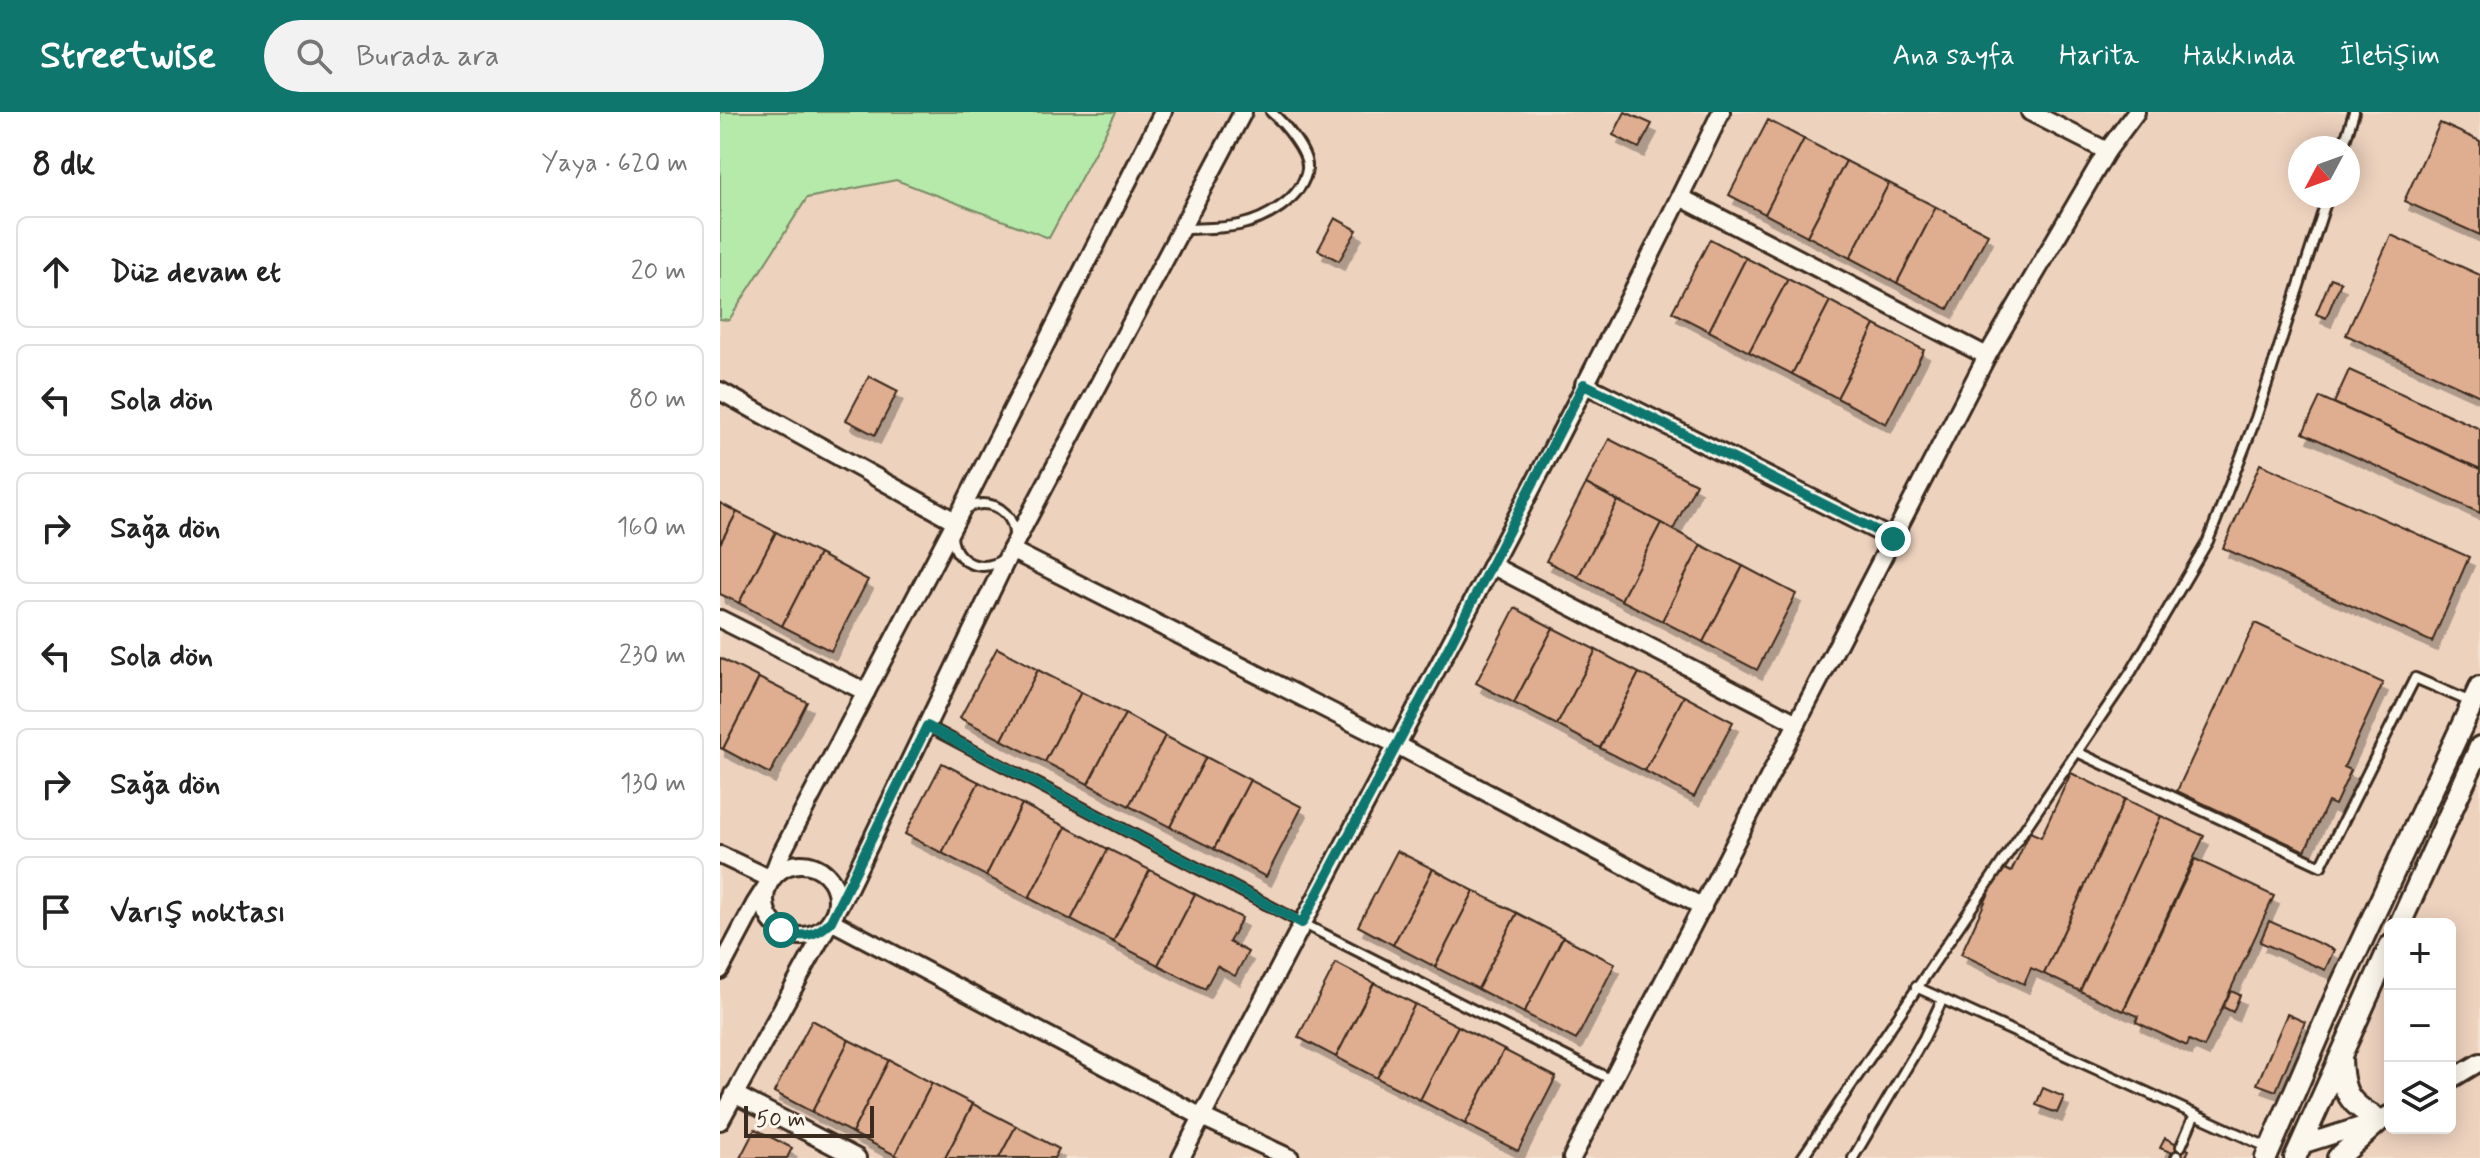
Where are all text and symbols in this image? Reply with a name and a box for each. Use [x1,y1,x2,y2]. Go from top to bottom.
search box [264,20,824,92]
text: Streetwise [40,32,216,81]
icon: search [292,34,336,78]
text: Burada ara [356,37,499,76]
text: Ana sayfa [1893,38,2015,75]
text: Harita [2059,38,2139,75]
text: Hakkında [2183,38,2296,75]
text: İletişim [2340,38,2440,75]
north arrow [2288,136,2360,208]
text: 8 dk [32,142,95,187]
text: Yaya · 620 m [541,147,688,181]
icon: ahead [34,250,78,294]
text: Düz devam et [110,253,281,292]
text: 20 m [631,255,686,289]
icon: left [34,378,78,422]
text: Sola dön [110,381,213,420]
text: 80 m [629,383,686,417]
icon: right [34,506,78,550]
text: Sağa dön [110,509,220,548]
text: 160 m [617,511,686,545]
route end [1875,521,1911,557]
icon: left [34,634,78,678]
text: Sola dön [110,637,213,676]
text: 230 m [619,639,686,673]
icon: right [34,762,78,806]
text: Sağa dön [110,765,220,804]
text: 130 m [620,767,686,801]
icon: arrive [34,890,78,934]
text: Varış noktası [110,893,286,932]
route start [763,912,799,948]
map controls [2384,918,2456,1134]
button: + [2384,918,2456,990]
button: − [2384,990,2456,1062]
button: layers [2384,1062,2456,1134]
scale bar [744,1102,874,1138]
text: 50 m [756,1106,805,1134]

